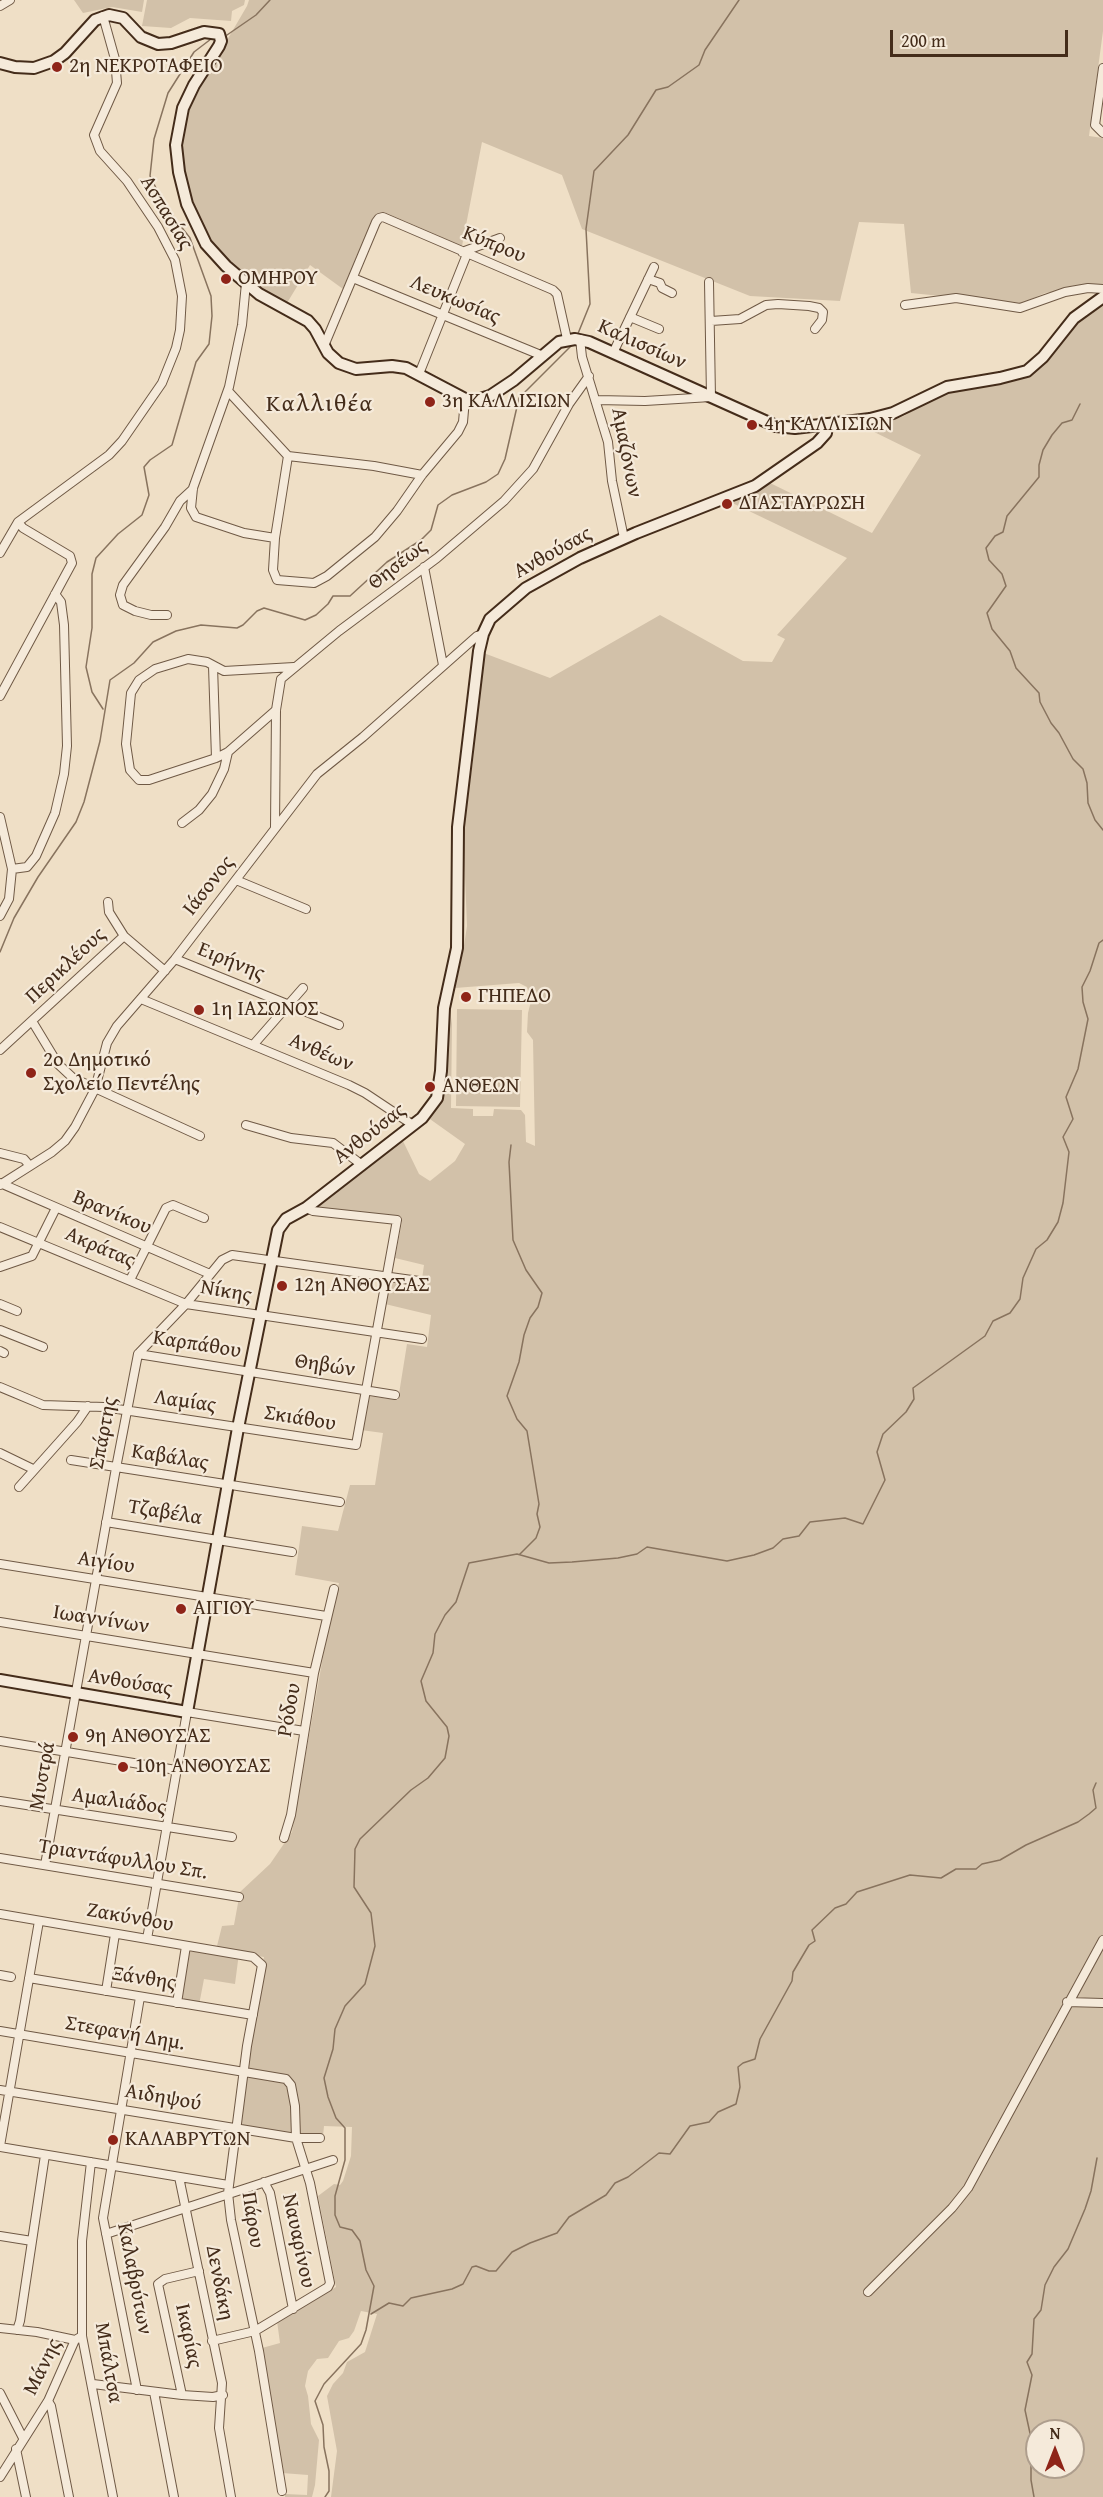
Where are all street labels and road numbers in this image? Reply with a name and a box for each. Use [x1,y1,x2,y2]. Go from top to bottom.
street label: Ασπασίας [134,171,198,255]
street label: Κύπρου [459,221,529,269]
street label: Λευκωσίας [406,270,504,330]
street label: Καλισσίων [594,314,690,376]
street label: Αμαζόνων [605,406,647,500]
street label: Ανθούσας [510,521,596,585]
street label: Θησέως [364,534,432,596]
street label: Ιάσονος [178,851,240,921]
street label: Περικλέους [21,922,111,1010]
street label: Ειρήνης [194,937,268,987]
street label: Ανθέων [285,1028,357,1078]
street label: Ανθούσας [329,1098,411,1170]
street label: Βρανίκου [69,1185,155,1241]
street label: Ακράτας [61,1222,139,1274]
street label: Νίκης [198,1275,254,1309]
street label: Καρπάθου [151,1326,243,1364]
street label: Θηβών [293,1349,357,1383]
street label: Λαμίας [152,1385,218,1419]
street label: Σπάρτης [85,1395,123,1471]
street label: Σκιάθου [262,1401,338,1437]
street label: Καβάλας [130,1439,210,1477]
street label: Τζαβέλα [126,1495,204,1531]
street label: Αιγίου [76,1546,136,1580]
street label: Ιωαννίνων [51,1600,151,1640]
street label: Ανθούσας [86,1664,174,1702]
street label: Ρόδου [273,1681,307,1739]
street label: Μυστρά [25,1740,61,1812]
street label: Αμαλιάδος [70,1783,168,1821]
street label: Τριαντάφυλλου Σπ. [37,1834,209,1886]
street label: Ζακύνθου [85,1898,175,1938]
street label: Ξάνθης [110,1962,178,1996]
street label: Στεφανή Δημ. [63,2011,187,2057]
street label: Αιδηψού [123,2079,203,2117]
street label: Πάρου [235,2190,269,2250]
street label: Ναυαρίνου [276,2192,320,2290]
street label: Καλαβρύτων [111,2221,157,2337]
street label: Δενδάκη [199,2243,239,2323]
street label: Ικαρίας [169,2301,207,2371]
street label: Μπάλτσα [89,2321,127,2405]
street label: Μάνης [19,2335,67,2399]

